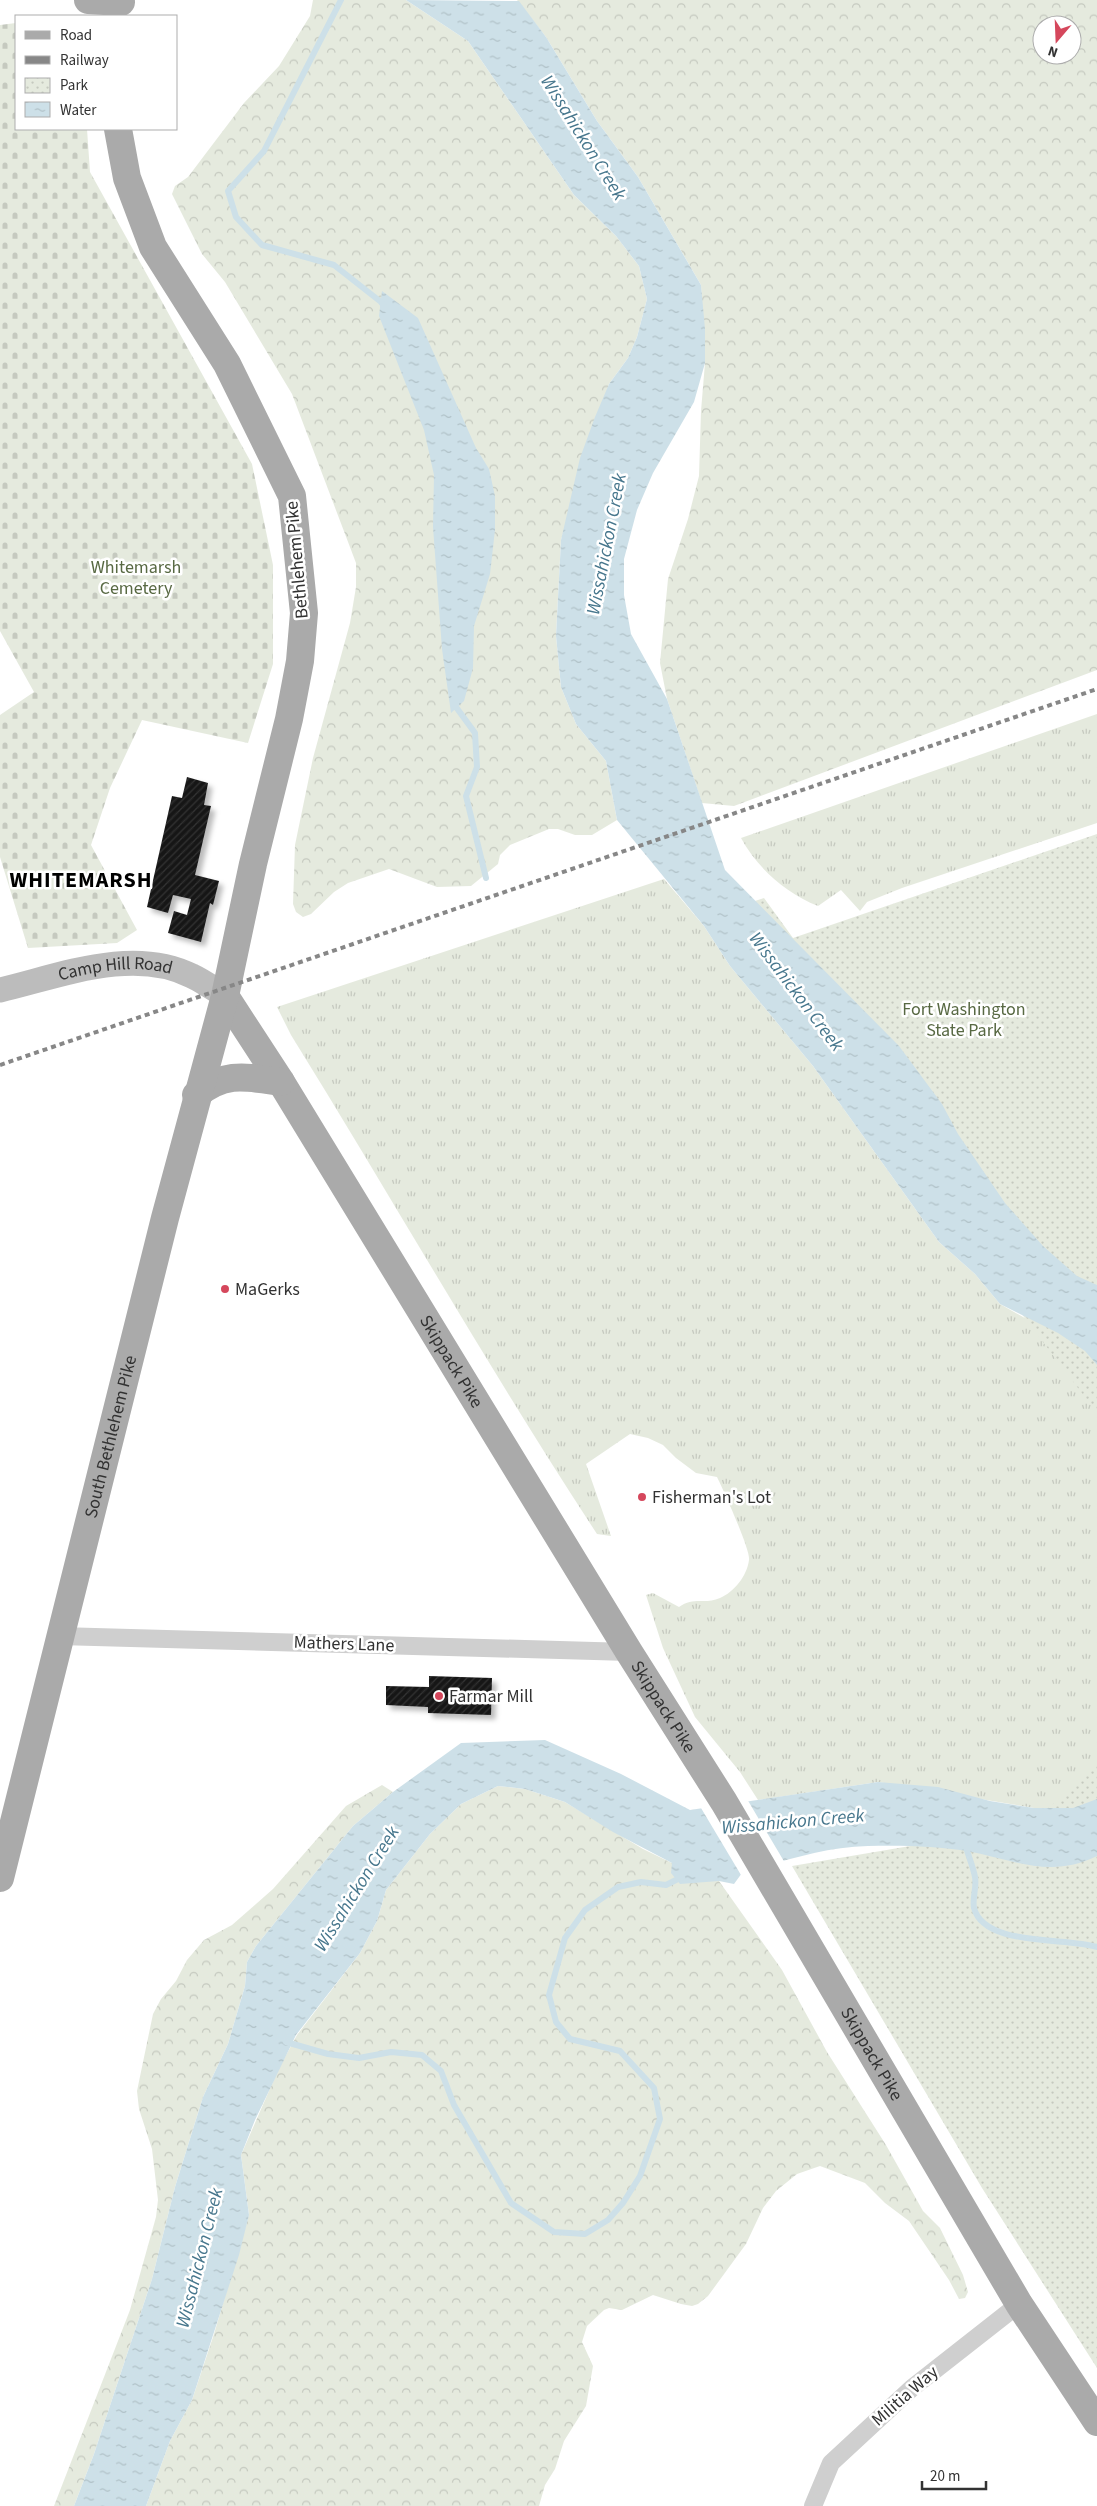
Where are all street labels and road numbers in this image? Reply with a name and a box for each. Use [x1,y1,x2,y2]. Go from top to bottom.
street label: Bethlehem Pike [279,500,315,620]
street label: Camp Hill Road [55,951,175,987]
street label: Skippack Pike [414,1310,490,1413]
street label: South Bethlehem Pike [78,1353,143,1521]
street label: Mathers Lane [293,1630,395,1658]
street label: Skippack Pike [625,1656,702,1758]
street label: Skippack Pike [835,2002,909,2105]
street label: Militia Way [866,2360,944,2432]

